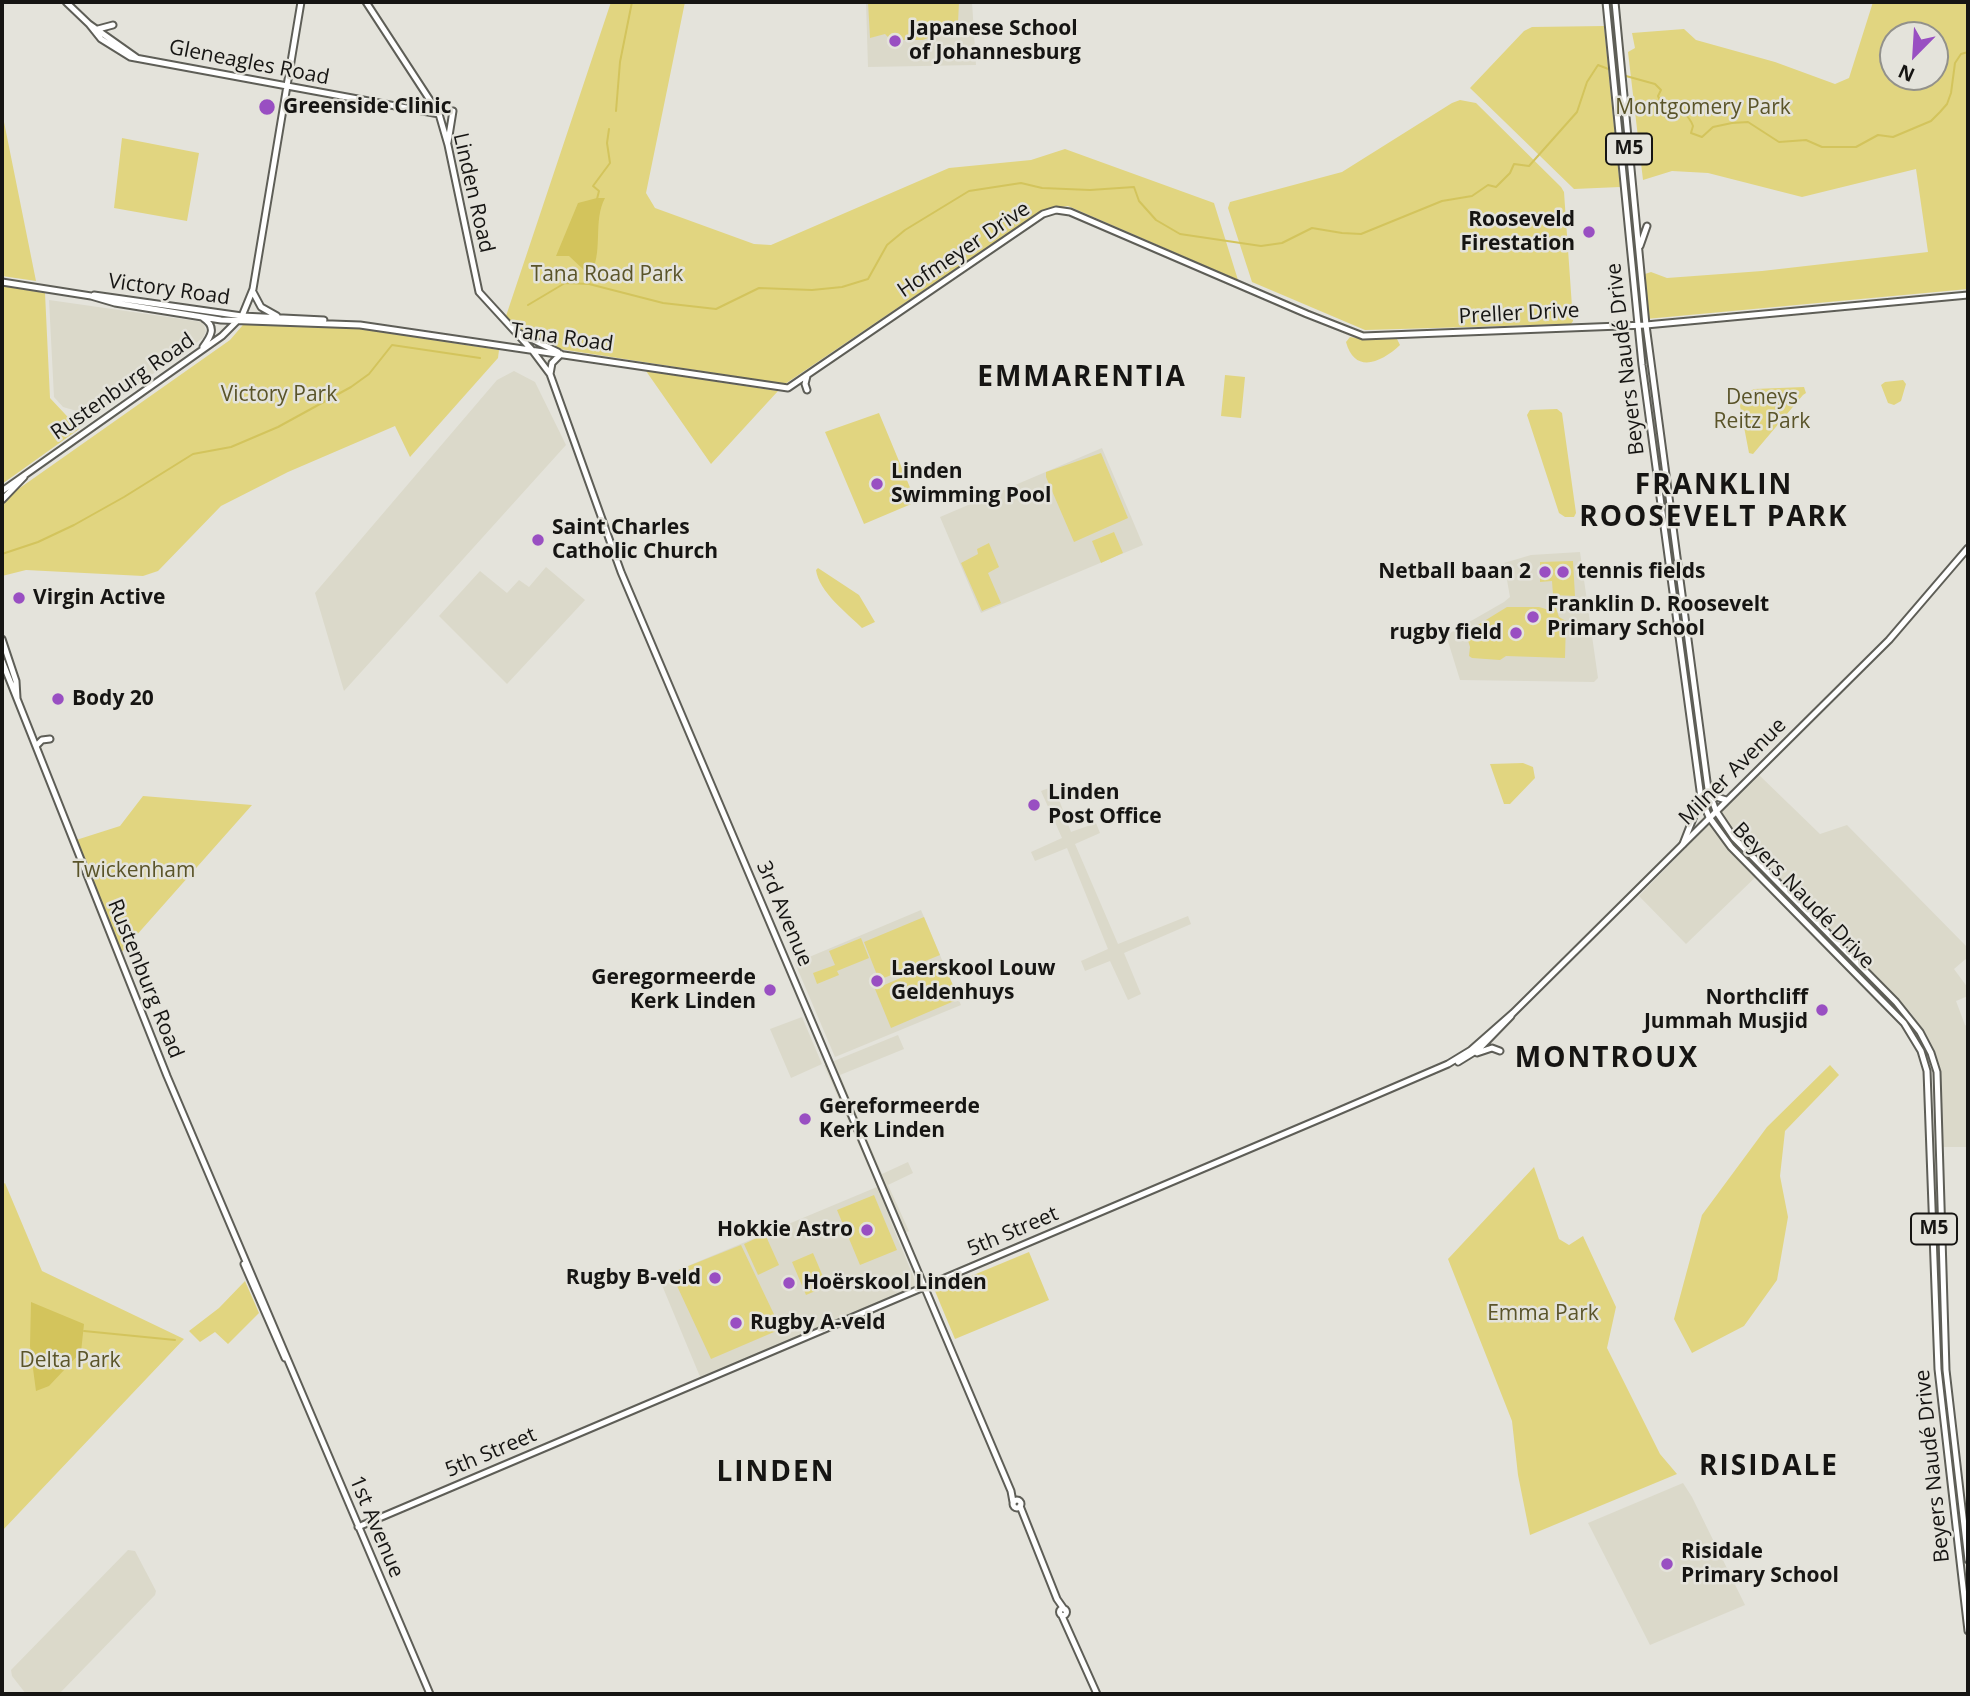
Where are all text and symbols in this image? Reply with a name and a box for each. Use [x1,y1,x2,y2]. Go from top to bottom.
place label: Japanese School of Johannesburg [909,16,1081,66]
north arrow [1879,21,1949,91]
marker: Japanese School of Johannesburg [887,33,903,49]
street label: Gleneagles Road [167,35,331,91]
text: N [1894,58,1919,88]
place label: Greenside Clinic [283,94,452,120]
park label: Montgomery Park [1615,95,1791,121]
marker: Greenside Clinic [257,97,277,117]
street label: Linden Road [447,131,499,255]
road number: M5 [1606,134,1652,164]
street label: Hofmeyer Drive [893,196,1035,304]
place label: Rooseveld Firestation [1461,207,1575,257]
marker: Rooseveld Firestation [1581,224,1597,240]
street label: Beyers Naudé Drive [1602,261,1650,457]
park label: Tana Road Park [531,262,683,288]
street label: Victory Road [107,269,231,311]
street label: Preller Drive [1458,298,1580,330]
street label: Tana Road [509,318,615,358]
street label: Rustenburg Road [46,328,200,446]
district label: EMMARENTIA [978,361,1186,395]
park label: Victory Park [221,382,337,408]
park label: Deneys Reitz Park [1714,385,1810,435]
place label: Linden Swimming Pool [891,459,1051,509]
district label: FRANKLIN ROOSEVELT PARK [1581,469,1847,535]
marker: Linden Swimming Pool [869,476,885,492]
place label: Saint Charles Catholic Church [552,515,718,565]
marker: Saint Charles Catholic Church [530,532,546,548]
place label: Netball baan 2 [1378,559,1531,585]
place label: tennis fields [1577,559,1706,585]
marker: Netball baan 2 [1537,564,1553,580]
marker: tennis fields [1555,564,1571,580]
place label: Virgin Active [33,585,165,611]
marker: Virgin Active [11,590,27,606]
place label: Franklin D. Roosevelt Primary School [1547,592,1769,642]
marker: Franklin D. Roosevelt Primary School [1525,609,1541,625]
place label: rugby field [1389,620,1502,646]
marker: rugby field [1508,625,1524,641]
place label: Body 20 [72,686,154,712]
marker: Body 20 [50,691,66,707]
street label: Milner Avenue [1674,713,1792,831]
place label: Linden Post Office [1048,780,1162,830]
marker: Linden Post Office [1026,797,1042,813]
street label: Beyers Naudé Drive [1727,818,1879,974]
park label: Twickenham [73,858,195,884]
street label: 3rd Avenue [751,858,817,970]
street label: Rustenburg Road [102,896,188,1062]
place label: Laerskool Louw Geldenhuys [891,956,1055,1006]
place label: Geregormeerde Kerk Linden [591,965,756,1015]
marker: Laerskool Louw Geldenhuys [869,973,885,989]
marker: Geregormeerde Kerk Linden [762,982,778,998]
place label: Northcliff Jummah Musjid [1644,985,1808,1035]
marker: Northcliff Jummah Musjid [1814,1002,1830,1018]
district label: MONTROUX [1516,1042,1698,1076]
place label: Gereformeerde Kerk Linden [819,1094,980,1144]
marker: Gereformeerde Kerk Linden [797,1111,813,1127]
street label: 5th Street [964,1202,1062,1262]
road number: M5 [1911,1214,1957,1245]
place label: Hokkie Astro [717,1217,853,1243]
marker: Hokkie Astro [859,1222,875,1238]
place label: Rugby B-veld [566,1265,701,1291]
marker: Rugby B-veld [707,1270,723,1286]
place label: Hoërskool Linden [803,1270,987,1296]
marker: Hoërskool Linden [781,1275,797,1291]
park label: Emma Park [1487,1301,1599,1327]
place label: Rugby A-veld [750,1310,886,1336]
marker: Rugby A-veld [728,1315,744,1331]
park label: Delta Park [20,1348,120,1374]
street label: Beyers Naudé Drive [1910,1368,1956,1564]
street label: 5th Street [442,1423,540,1483]
district label: RISIDALE [1700,1450,1838,1484]
district label: LINDEN [717,1456,835,1490]
street label: 1st Avenue [343,1472,409,1582]
place label: Risidale Primary School [1681,1539,1839,1589]
marker: Risidale Primary School [1659,1556,1675,1572]

